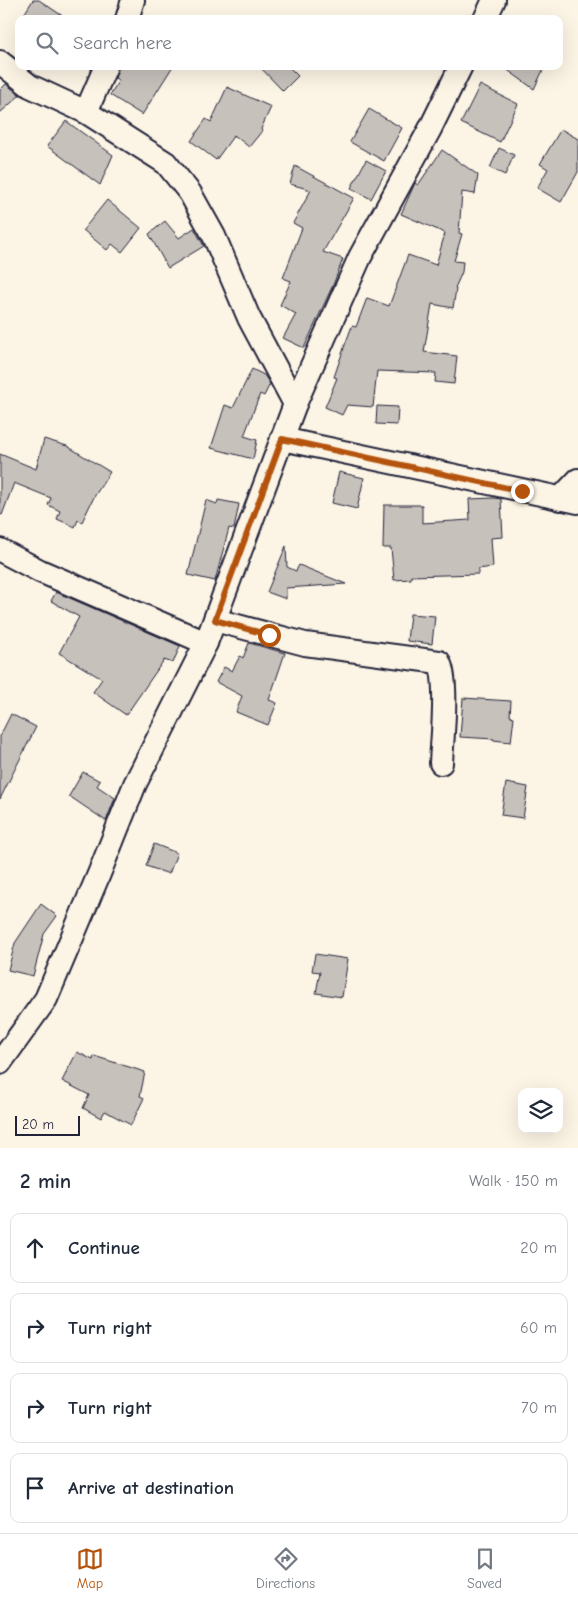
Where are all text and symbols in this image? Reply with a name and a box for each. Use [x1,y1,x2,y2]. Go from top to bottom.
search box [15,15,563,70]
icon: search [33,29,61,57]
text: Search here [73,32,172,54]
route end [511,480,534,503]
route start [258,624,281,647]
map controls [518,1088,563,1133]
button: layers [518,1088,563,1133]
scale bar [15,1113,80,1136]
text: 20 m [22,1116,54,1133]
text: 2 min [20,1169,71,1193]
text: Walk · 150 m [469,1172,558,1190]
icon: ahead [21,1234,49,1262]
text: Continue [68,1237,140,1259]
text: 20 m [520,1239,557,1257]
icon: right [21,1314,49,1342]
text: Turn right [68,1317,152,1339]
text: 60 m [520,1319,557,1337]
icon: right [21,1394,49,1422]
text: Turn right [68,1397,152,1419]
text: 70 m [521,1399,557,1417]
icon: arrive [21,1474,49,1502]
text: Arrive at destination [68,1477,234,1499]
tab: Map [76,1545,104,1592]
tab: Directions [256,1545,315,1592]
tab: Saved [467,1545,502,1592]

